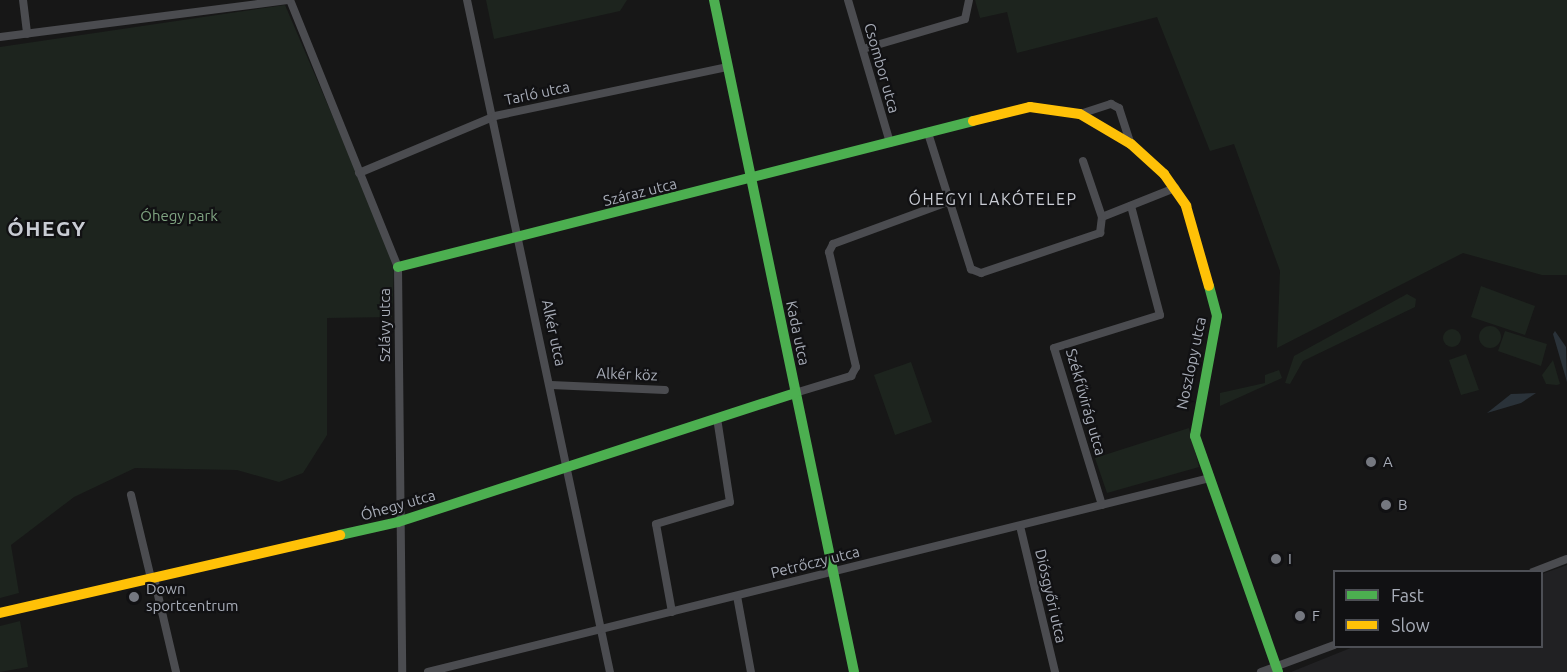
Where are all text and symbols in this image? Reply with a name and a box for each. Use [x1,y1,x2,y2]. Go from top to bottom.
street label: Csombor utca [861,21,903,115]
street label: Tarló utca [503,77,571,109]
street label: Száraz utca [601,174,679,210]
district label: ÓHEGYI LAKÓTELEP [909,189,1077,209]
park label: Óhegy park [140,207,218,225]
district label: ÓHEGY [7,215,87,241]
street label: Szlávy utca [376,288,394,362]
street label: Alkér utca [538,298,570,368]
street label: Kada utca [782,299,814,367]
street label: Noszlopy utca [1172,315,1210,411]
street label: Székfűvirág utca [1062,347,1110,457]
street label: Alkér köz [596,364,658,384]
place label: A [1383,453,1393,471]
marker: A [1364,455,1378,469]
street label: Óhegy utca [359,486,437,524]
place label: B [1398,496,1408,514]
marker: B [1379,498,1393,512]
street label: Petrőczy utca [769,542,861,582]
street label: Diósgyőri utca [1031,547,1071,645]
place label: I [1288,550,1292,568]
marker: I [1269,552,1283,566]
legend [1333,570,1543,648]
place label: Down sportcentrum [146,579,238,614]
text: Fast [1391,585,1424,605]
marker: Down sportcentrum [127,590,141,604]
place label: F [1312,607,1320,625]
marker: F [1293,609,1307,623]
text: Slow [1391,615,1430,635]

